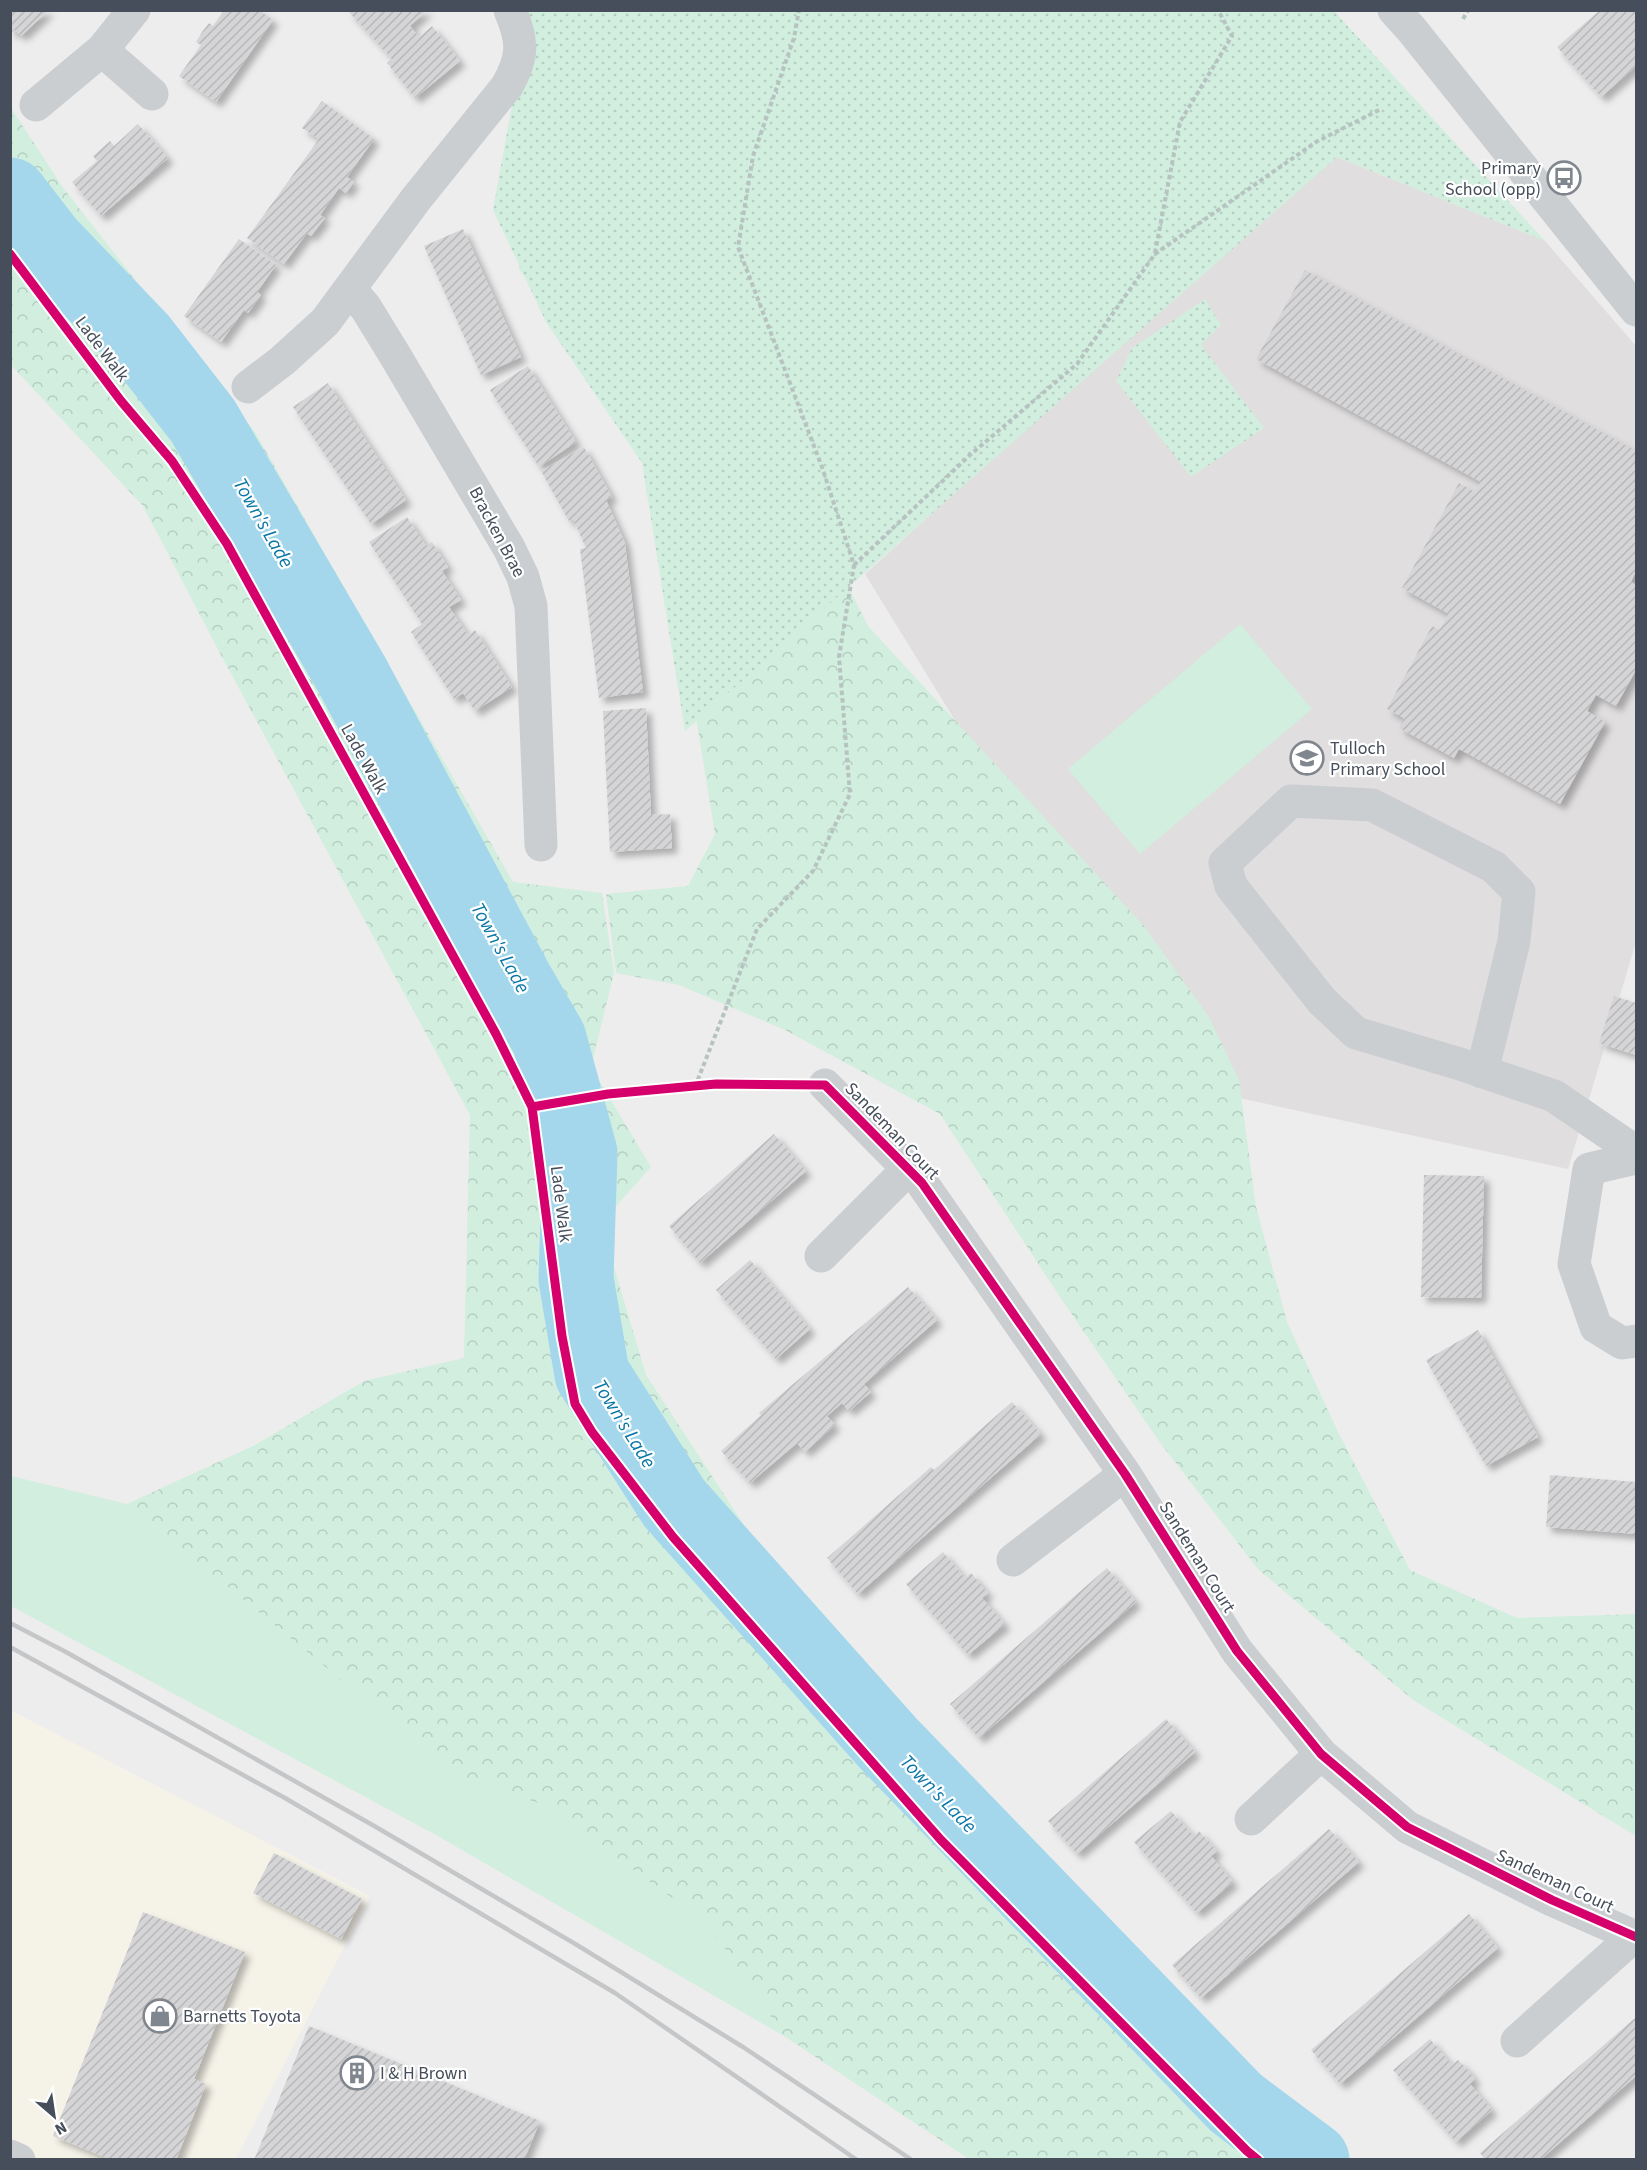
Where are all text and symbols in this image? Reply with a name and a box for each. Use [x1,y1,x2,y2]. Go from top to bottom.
place label: Primary School (opp) [1445,156,1542,202]
bus stop icon: Primary School (opp) [1546,160,1582,196]
street label: Lade Walk [69,311,135,387]
water label: Town's Lade [226,473,300,573]
street label: Bracken Brae [463,482,531,582]
street label: Lade Walk [334,719,394,799]
place label: Tulloch Primary School [1330,736,1445,782]
school or university icon: Tulloch Primary School [1289,740,1325,776]
water label: Town's Lade [464,897,536,999]
street label: Sandeman Court [839,1077,945,1185]
street label: Lade Walk [544,1164,578,1244]
water label: Town's Lade [586,1374,662,1474]
street label: Sandeman Court [1153,1497,1241,1617]
water label: Town's Lade [893,1748,983,1840]
street label: Sandeman Court [1492,1843,1618,1919]
shop icon: Barnetts Toyota [142,1998,178,2034]
place label: Barnetts Toyota [183,2004,301,2029]
building icon: I & H Brown [339,2055,375,2091]
place label: I & H Brown [380,2061,467,2086]
north arrow [24,2086,84,2146]
text: N [51,2116,71,2140]

